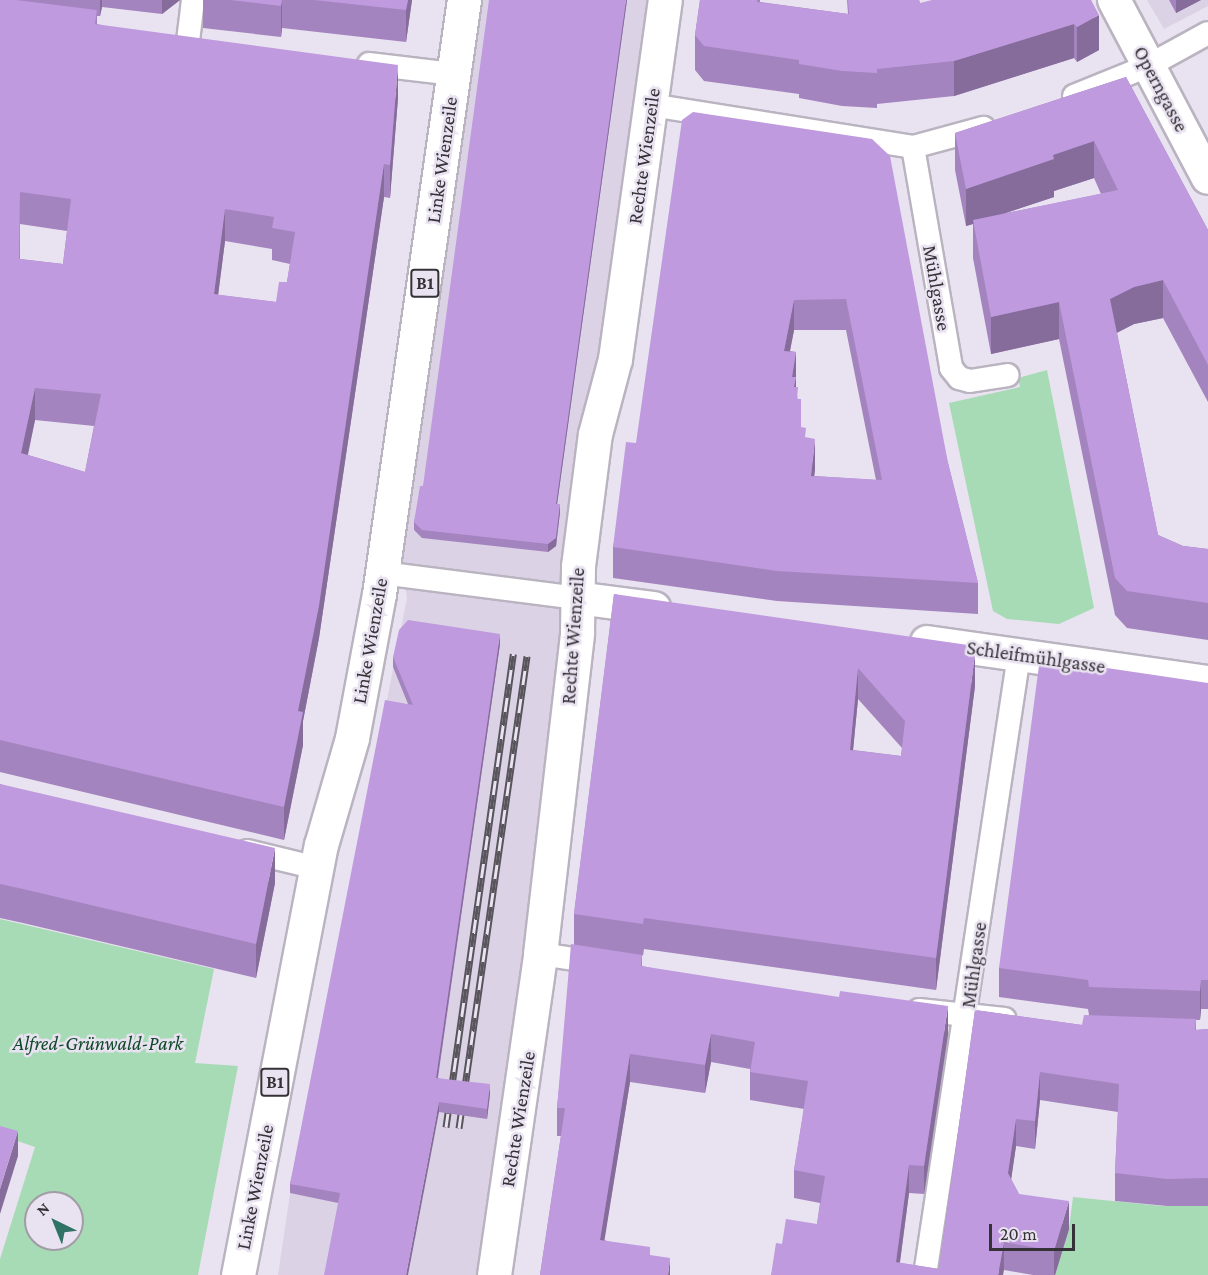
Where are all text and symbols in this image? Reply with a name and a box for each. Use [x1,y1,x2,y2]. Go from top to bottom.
street label: Operngasse [1128,42,1194,136]
street label: Rechte Wienzeile [623,87,665,225]
street label: Linke Wienzeile [421,95,463,225]
street label: Mühlgasse [918,243,956,333]
road number: B1 [410,268,440,298]
street label: Rechte Wienzeile [556,567,590,705]
street label: Linke Wienzeile [347,576,393,706]
street label: Schleifmühlgasse [965,635,1107,679]
street label: Mühlgasse [956,920,992,1010]
park label: Alfred-Grünwald-Park [13,1031,183,1055]
street label: Rechte Wienzeile [495,1049,541,1189]
road number: B1 [260,1067,290,1097]
street label: Linke Wienzeile [231,1122,279,1252]
north arrow [24,1191,84,1251]
text: N [33,1199,53,1219]
scale bar [992,1212,1078,1250]
text: 20 m [1000,1224,1037,1244]

